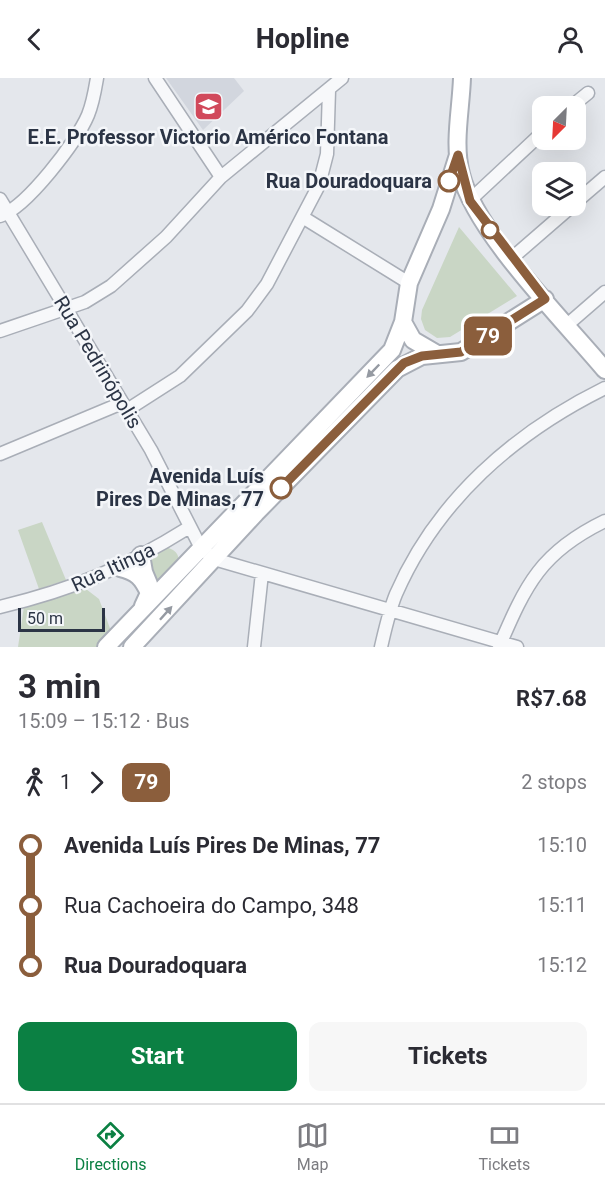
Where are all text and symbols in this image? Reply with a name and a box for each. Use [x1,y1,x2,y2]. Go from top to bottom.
icon: back [18,23,51,56]
text: Hopline [256,23,349,55]
icon: person [554,23,587,56]
school or university icon: E.E. Professor Victorio Américo Fontana [192,90,224,122]
north arrow [532,96,586,150]
map controls [532,96,586,216]
place label: E.E. Professor Victorio Américo Fontana [28,125,389,149]
button: layers [532,162,586,216]
place label: Rua Douradoquara [266,169,432,193]
marker: Rua Douradoquara [438,170,460,192]
unlabelled marker [481,221,499,239]
street label: Rua Pedrinópolis [49,291,147,433]
line badge: 79 [461,316,515,356]
text: 79 [476,324,500,348]
one-way arrow [367,364,381,378]
place label: Avenida Luís Pires De Minas, 77 [96,464,264,511]
marker: Avenida Luís Pires De Minas, 77 [270,477,292,499]
street label: Rua Itinga [68,537,158,597]
scale bar [18,605,105,632]
one-way arrow [159,605,173,620]
text: 50 m [27,609,63,628]
text: 3 min [18,667,101,706]
text: R$7.68 [516,686,587,711]
text: 15:09 – 15:12 · Bus [18,709,190,733]
icon: walk [18,766,51,799]
icon: forward [80,766,113,799]
text: 1 [60,770,71,794]
text: 79 [134,770,158,794]
text: 2 stops [521,770,587,794]
text: Avenida Luís Pires De Minas, 77 [64,833,380,858]
text: 15:10 [537,833,587,857]
text: Rua Cachoeira do Campo, 348 [64,893,359,918]
text: 15:11 [537,893,587,917]
text: Rua Douradoquara [64,953,247,978]
text: 15:12 [537,953,587,977]
button: Start [18,1022,297,1091]
button: Tickets [309,1022,587,1091]
tab: Directions [75,1119,147,1174]
tab: Map [296,1119,329,1174]
tab: Tickets [479,1119,530,1174]

